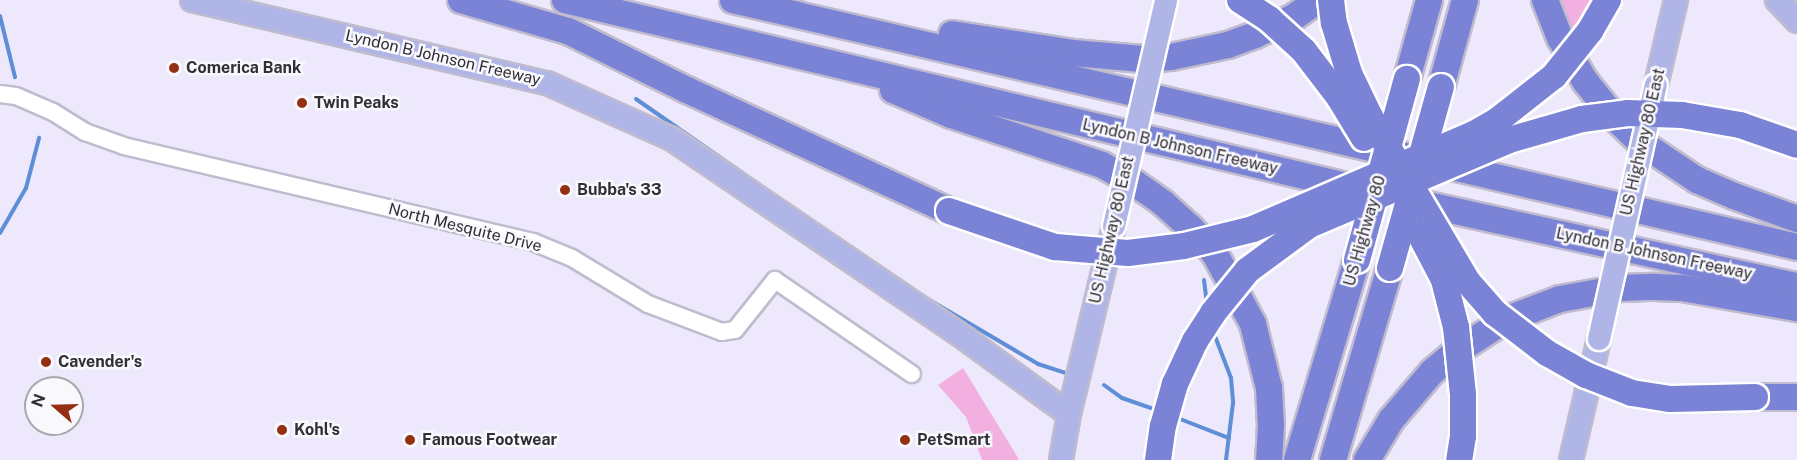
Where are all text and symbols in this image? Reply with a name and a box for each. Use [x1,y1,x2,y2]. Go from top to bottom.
street label: Lyndon B Johnson Freeway [344,26,542,90]
place label: Comerica Bank [186,58,301,78]
marker: Comerica Bank [167,61,181,75]
street label: US Highway 80 East [1617,66,1669,218]
place label: Twin Peaks [314,93,399,113]
marker: Twin Peaks [295,96,309,110]
street label: Lyndon B Johnson Freeway [1081,115,1279,179]
street label: US Highway 80 East [1086,154,1138,306]
street label: US Highway 80 [1340,173,1390,289]
place label: Bubba's 33 [577,180,662,200]
marker: Bubba's 33 [558,183,572,197]
street label: North Mesquite Drive [386,200,544,256]
street label: Lyndon B Johnson Freeway [1554,224,1754,284]
place label: Cavender's [58,352,142,372]
marker: Cavender's [39,355,53,369]
north arrow [24,376,84,436]
text: N [27,391,50,409]
place label: Kohl's [294,420,340,440]
marker: Kohl's [275,423,289,437]
place label: Famous Footwear [422,430,557,450]
place label: PetSmart [917,430,990,450]
marker: Famous Footwear [403,433,417,447]
marker: PetSmart [898,433,912,447]

